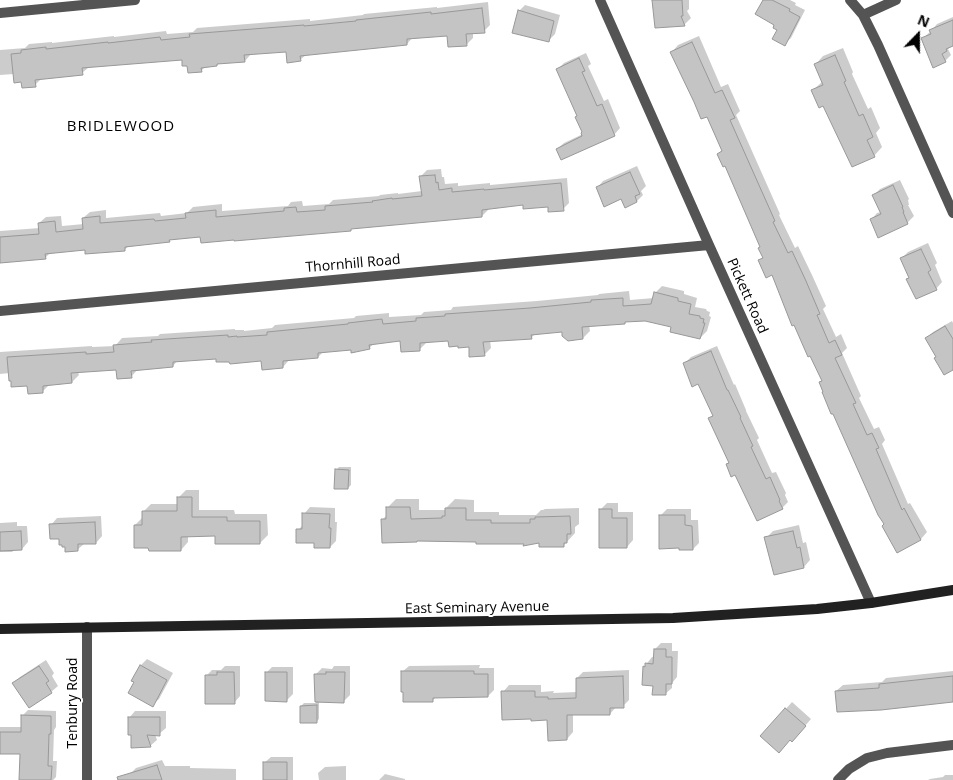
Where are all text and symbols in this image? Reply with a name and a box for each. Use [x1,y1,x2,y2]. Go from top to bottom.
north arrow [893,10,943,60]
text: N [915,10,933,32]
district label: BRIDLEWOOD [66,118,176,136]
street label: Thornhill Road [305,251,401,277]
street label: Pickett Road [723,256,771,336]
street label: East Seminary Avenue [405,598,549,618]
street label: Tenbury Road [65,657,81,749]

